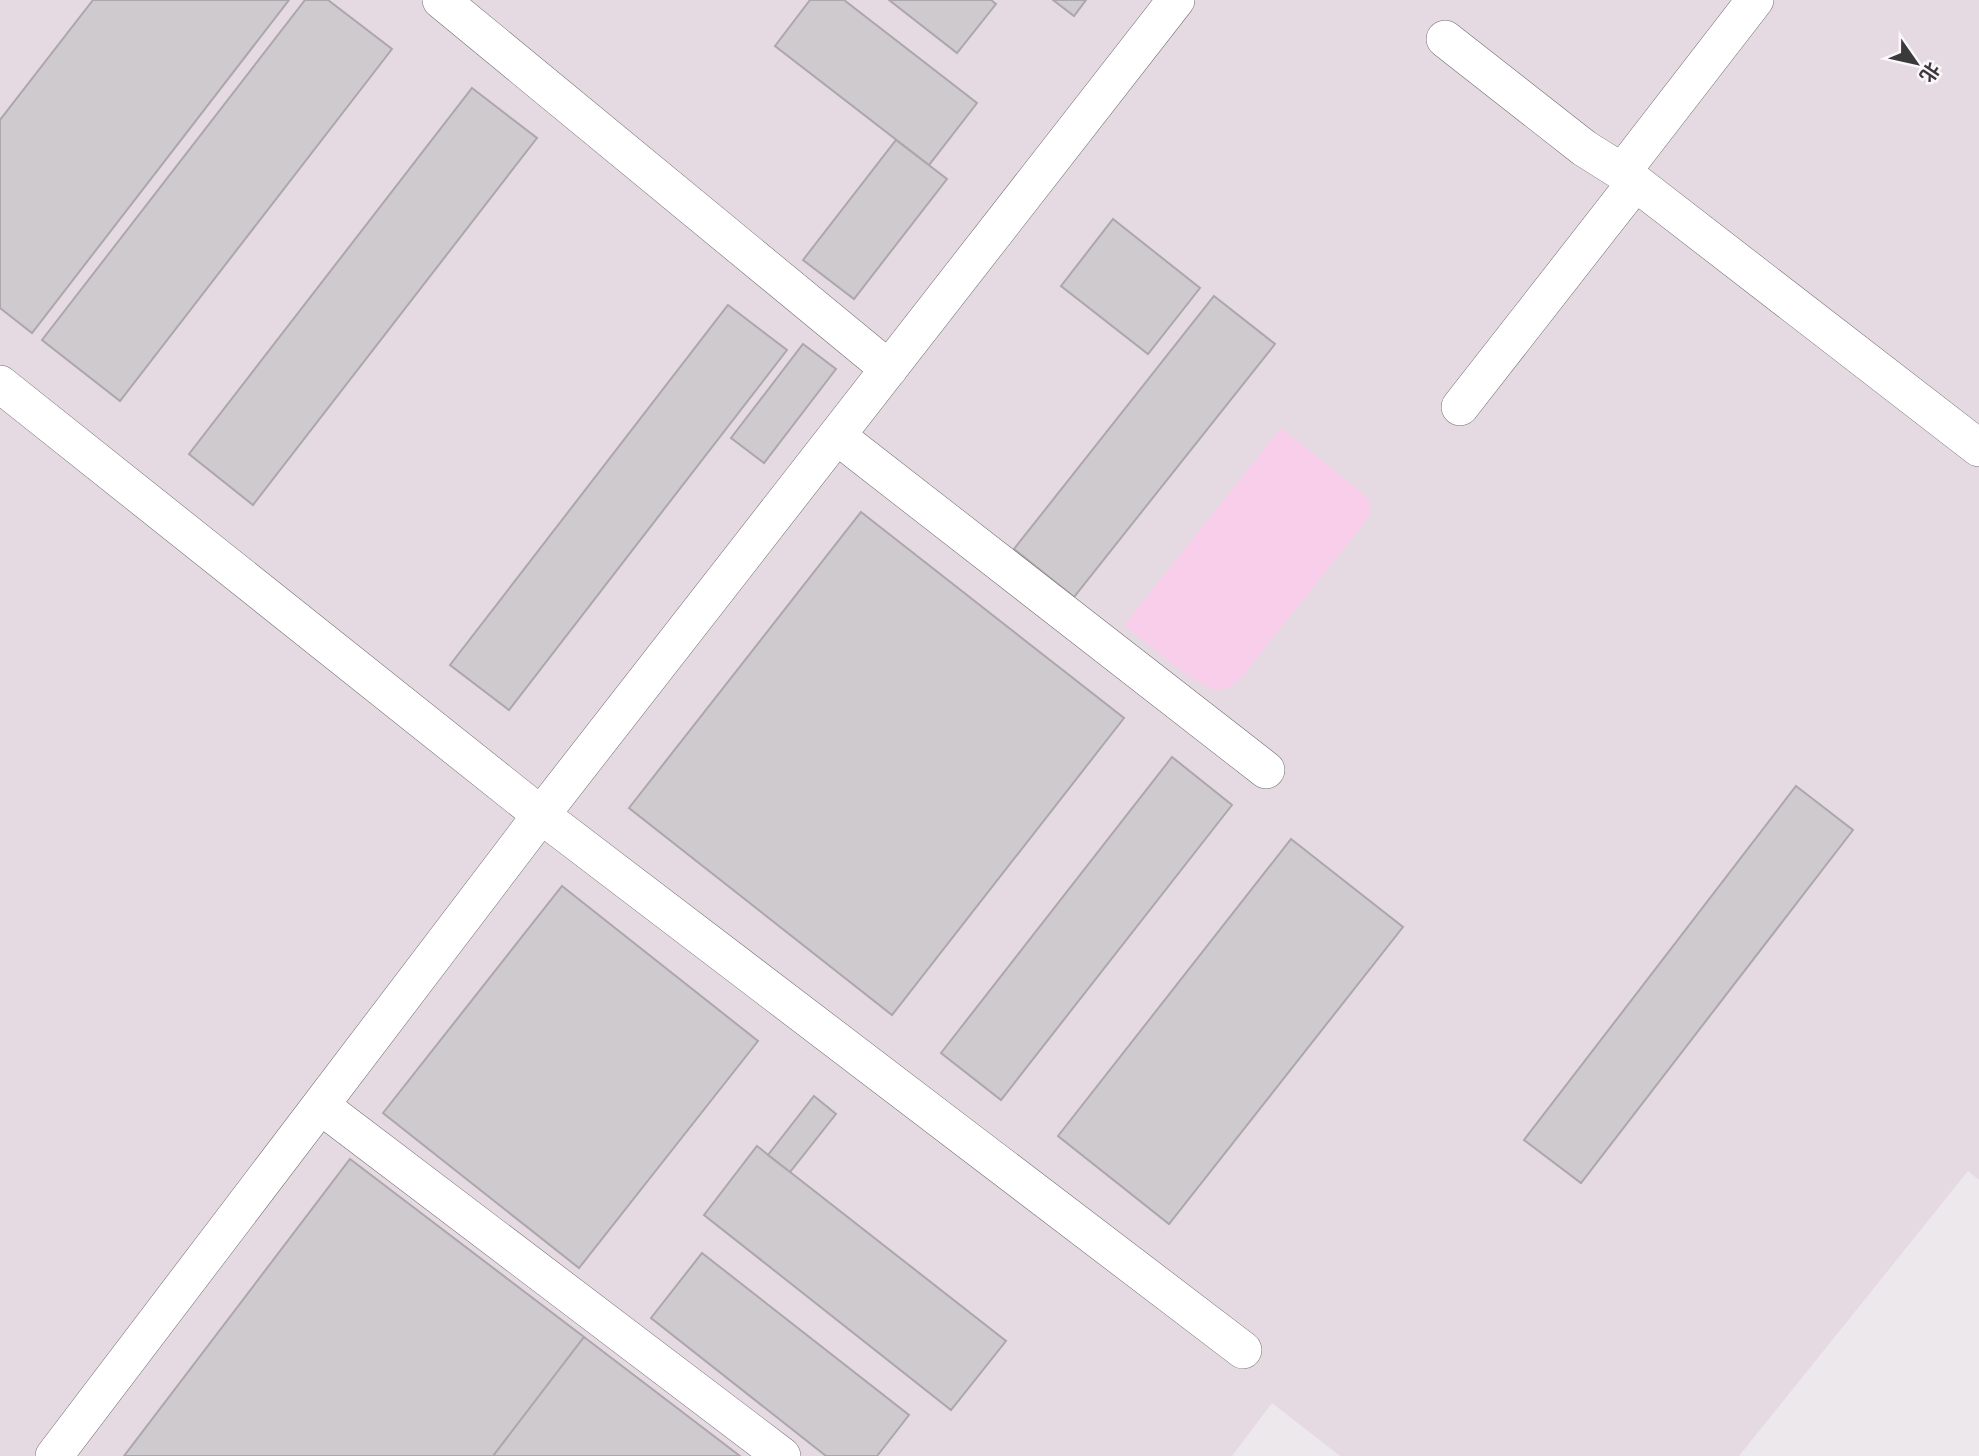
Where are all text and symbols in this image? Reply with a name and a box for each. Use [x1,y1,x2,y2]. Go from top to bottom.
north arrow [1881,28,1951,98]
text: 北 [1915,58,1946,88]

